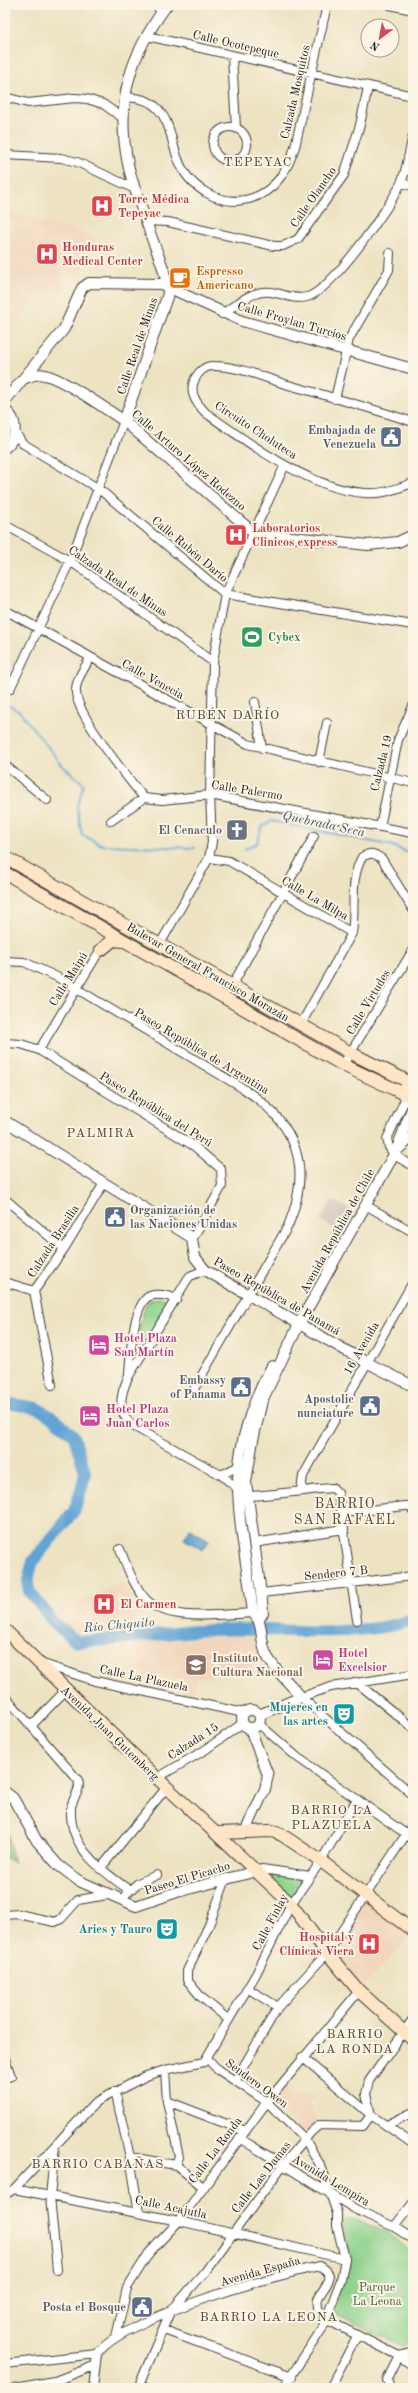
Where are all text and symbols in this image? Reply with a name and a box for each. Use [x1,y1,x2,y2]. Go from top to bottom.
north arrow [360,18,400,58]
street label: Calle Ocotepeque [191,29,281,61]
text: N [369,38,382,52]
street label: Calzada Mosquitos [279,44,313,140]
district label: TEPEYAC [223,156,293,169]
street label: Calle Olancho [289,165,339,230]
hospital icon: Torre Médica Tepeyac [89,193,115,219]
place label: Torre Médica Tepeyac [118,194,189,220]
hospital icon: Honduras Medical Center [34,241,60,267]
place label: Honduras Medical Center [62,242,143,268]
cafe icon: Espresso Americano [167,265,193,291]
place label: Espresso Americano [196,266,254,292]
street label: Calle Real de Minas [116,296,160,397]
street label: Calle Froylan Turcios [236,301,348,343]
street label: Circuito Choluteca [212,400,299,462]
street label: Calle Arturo López Rodezno [129,408,248,513]
public building icon: Embajada de Venezuela [378,424,404,450]
place label: Embajada de Venezuela [308,425,376,451]
street label: Calle Rubén Darío [149,515,230,585]
hospital icon: Laboratorios Clinicos express [223,522,249,548]
place label: Laboratorios Clinicos express [252,523,337,549]
street label: Calzada Real de Minas [66,544,169,619]
sports icon: Cybex [239,624,265,650]
place label: Cybex [268,632,300,644]
street label: Calle Venecia [119,658,186,702]
district label: RUBÉN DARÍO [176,707,280,722]
street label: Calzada 19 [369,734,395,793]
street label: Calle Palermo [210,779,283,803]
water label: Quebrada Seca [281,809,366,840]
church icon: El Cenaculo [224,817,250,843]
place label: El Cenaculo [158,825,222,837]
street label: Calle La Milpa [279,875,350,923]
street label: Bulevar General Francisco Morazán [124,921,291,1025]
street label: Calle Maipú [48,950,90,1009]
street label: Calle Virtudes [345,968,393,1037]
street label: Paseo República de Argentina [132,1007,271,1097]
street label: Paseo República del Perú [97,1070,214,1150]
district label: PALMIRA [67,1127,135,1140]
street label: Avenida República de Chile [299,1167,377,1296]
street label: Calzada Brasilia [26,1203,82,1280]
public building icon: Organización de las Naciones Unidas [102,1204,128,1230]
place label: Organización de las Naciones Unidas [130,1205,237,1231]
street label: Paseo República de Panamá [211,1256,342,1338]
street label: 16 Avenida [342,1320,382,1377]
hotel icon: Hotel Plaza San Martín [86,1332,112,1358]
place label: Hotel Plaza San Martín [114,1333,177,1359]
public building icon: Embassy of Panama [228,1374,254,1400]
place label: Embassy of Panama [170,1375,226,1401]
public building icon: Apostolic nunciature [357,1393,383,1419]
place label: Apostolic nunciature [297,1394,354,1420]
hotel icon: Hotel Plaza Juan Carlos [77,1403,103,1429]
place label: Hotel Plaza Juan Carlos [106,1404,169,1430]
district label: BARRIO SAN RAFAEL [294,1497,396,1527]
street label: Sendero 7 B [304,1565,369,1583]
hospital icon: El Carmen [91,1591,117,1617]
place label: El Carmen [120,1599,177,1611]
water label: Río Chiquito [82,1616,155,1635]
hotel icon: Hotel Excelsior [310,1647,336,1673]
place label: Hotel Excelsior [338,1648,387,1674]
school or university icon: Instituto Cultura Nacional [183,1652,209,1678]
place label: Instituto Cultura Nacional [212,1653,303,1679]
street label: Calle La Plazuela [98,1664,189,1694]
street label: Avenida Juan Gutemberg [58,1684,161,1784]
theatre icon: Mujeres en las artes [331,1701,357,1727]
place label: Mujeres en las artes [269,1702,328,1728]
street label: Calzada 15 [165,1720,221,1763]
district label: BARRIO LA PLAZUELA [291,1804,373,1832]
street label: Paseo El Picacho [143,1860,232,1898]
street label: Calle Finlay [251,1891,291,1953]
theatre icon: Aries y Tauro [154,1916,180,1942]
place label: Aries y Tauro [78,1924,152,1936]
hospital icon: Hospital y Clínicas Viera [356,1931,382,1957]
place label: Hospital y Clínicas Viera [279,1932,354,1958]
district label: BARRIO LA RONDA [316,2028,394,2056]
street label: Sendero Owen [223,2057,291,2111]
street label: Calle La Ronda [187,2115,245,2186]
street label: Calle Las Damas [230,2139,294,2216]
street label: Avenida Lempira [290,2153,372,2209]
district label: BARRIO CABAÑAS [32,2156,164,2171]
street label: Calle Acajutla [134,2194,208,2221]
street label: Avenida España [219,2255,302,2289]
park label: Parque La Leona [352,2282,402,2308]
public building icon: Posta el Bosque [129,2294,155,2320]
place label: Posta el Bosque [42,2302,126,2314]
district label: BARRIO LA LEONA [200,2311,338,2324]

